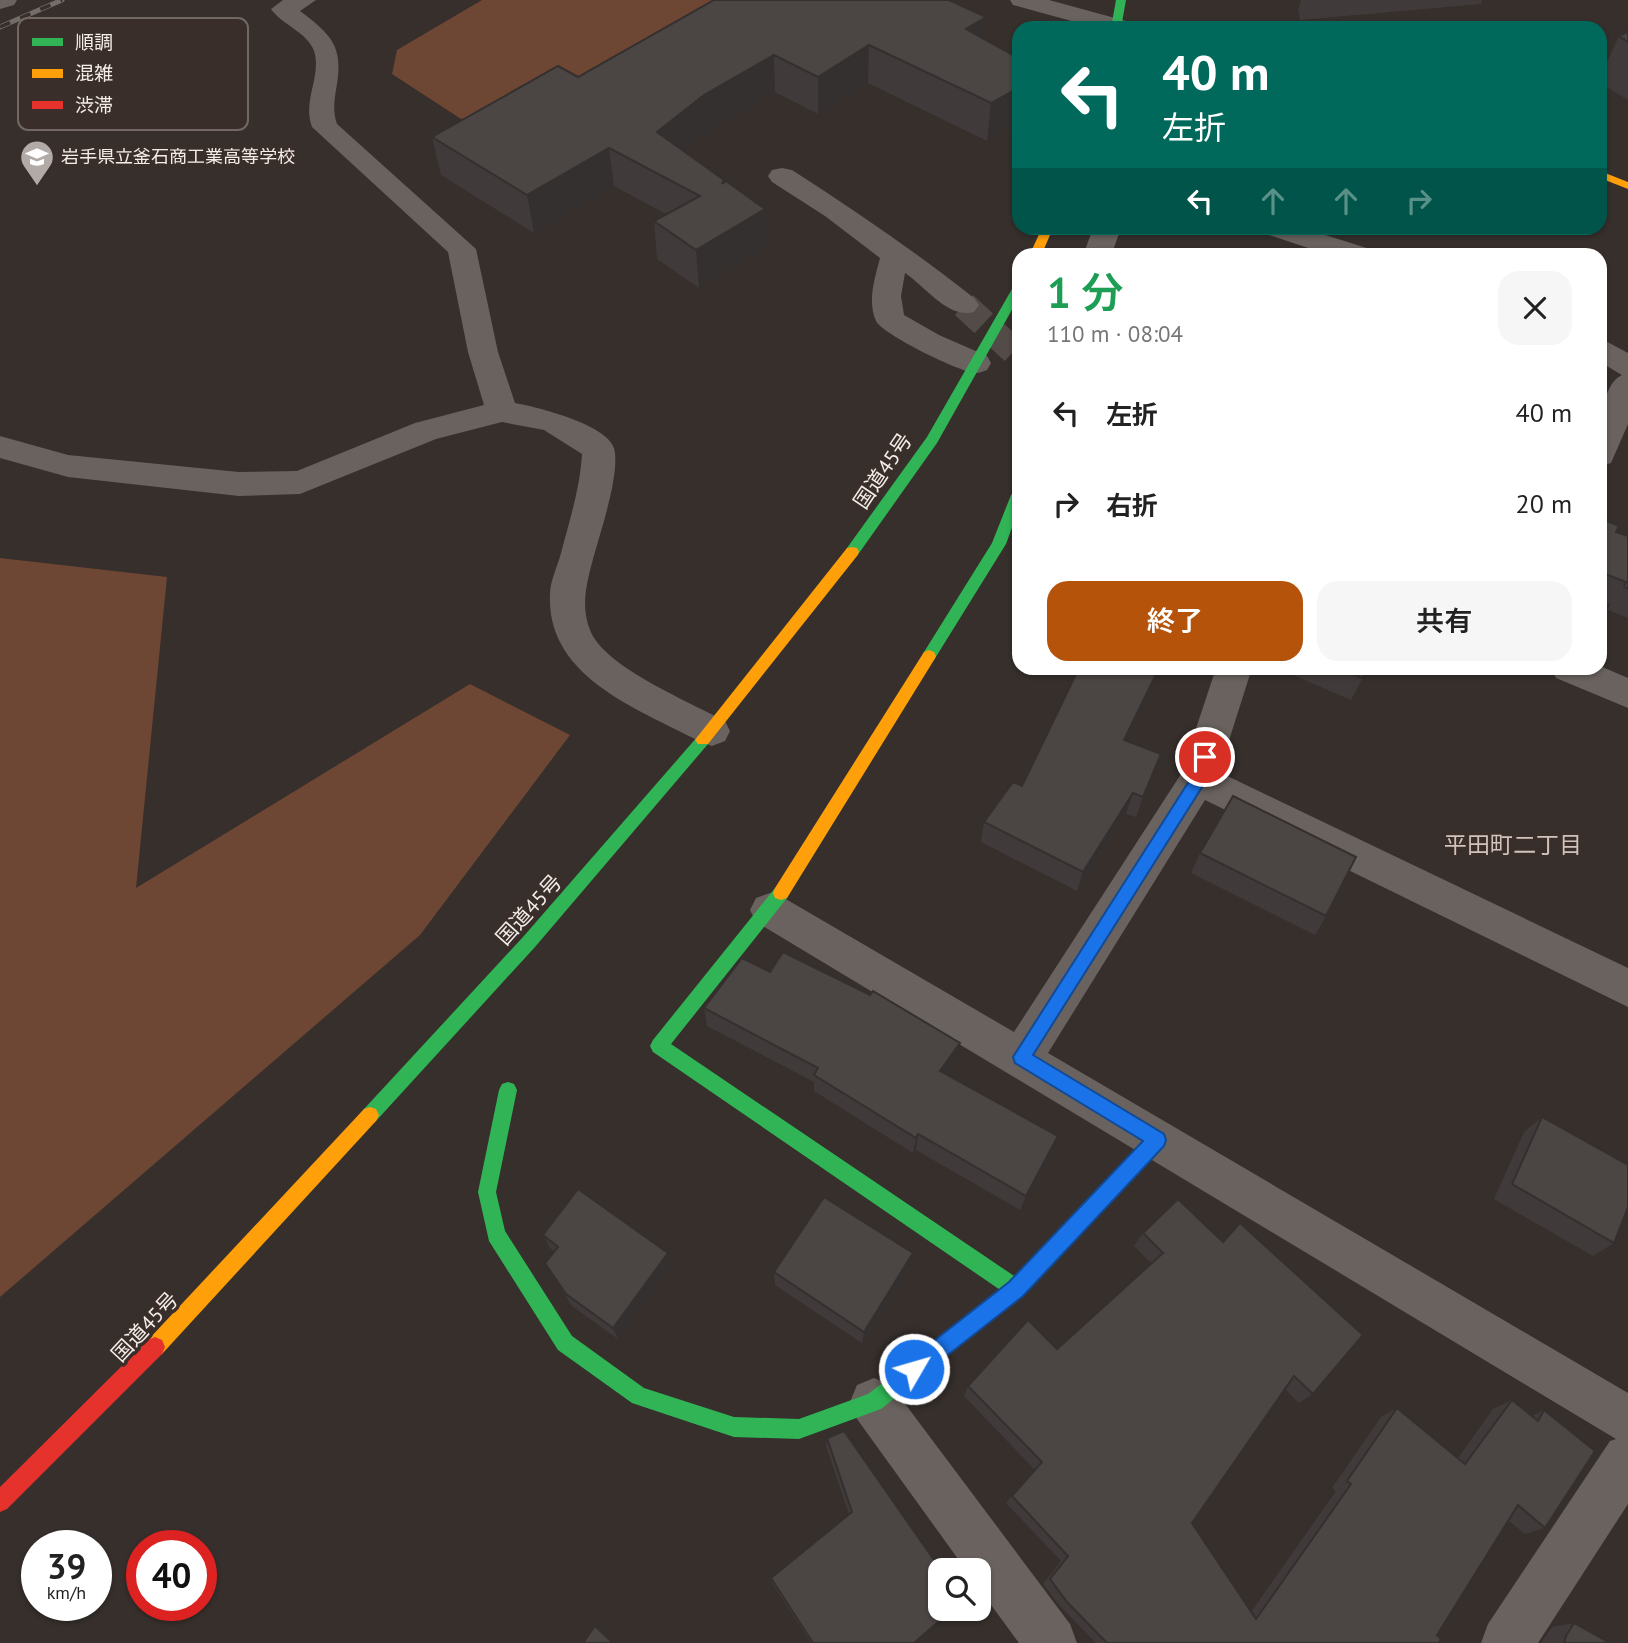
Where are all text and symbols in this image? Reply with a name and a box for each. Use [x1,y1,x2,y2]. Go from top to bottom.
legend [18,18,248,130]
text: 順調 [75,30,113,54]
text: 40 m [1162,40,1269,104]
icon: left [1047,49,1138,140]
text: 混雑 [75,61,113,85]
text: 渋滞 [75,93,113,117]
text: 左折 [1162,106,1226,148]
school or university icon: 岩手県立釜石商工業高等学校 [18,138,56,187]
place label: 岩手県立釜石商工業高等学校 [61,145,295,168]
icon: left [1181,182,1219,220]
icon: ahead [1254,182,1292,220]
icon: ahead [1327,182,1365,220]
icon: right [1400,182,1438,220]
text: 1 分 [1047,265,1123,320]
button: close [1498,271,1572,345]
text: 110 m · 08:04 [1047,319,1183,348]
icon: left [1047,394,1085,432]
text: 40 m [1516,396,1572,429]
text: 左折 [1106,398,1158,431]
street label: 国道45号 [847,428,918,514]
icon: right [1047,485,1085,523]
text: 20 m [1516,487,1572,520]
text: 右折 [1106,489,1158,522]
button: 終了 [1047,581,1303,661]
button: 共有 [1317,581,1572,661]
pin [1175,727,1235,787]
icon: arrive [1186,738,1224,776]
district label: 平田町二丁目 [1444,830,1582,859]
street label: 国道45号 [490,869,567,951]
street label: 国道45号 [105,1286,184,1367]
position arrow [877,1332,951,1406]
speed limit sign: 40 [126,1530,217,1621]
text: 39 [47,1543,86,1589]
map controls [928,1558,991,1621]
button: search [928,1558,991,1621]
text: km/h [47,1581,86,1604]

